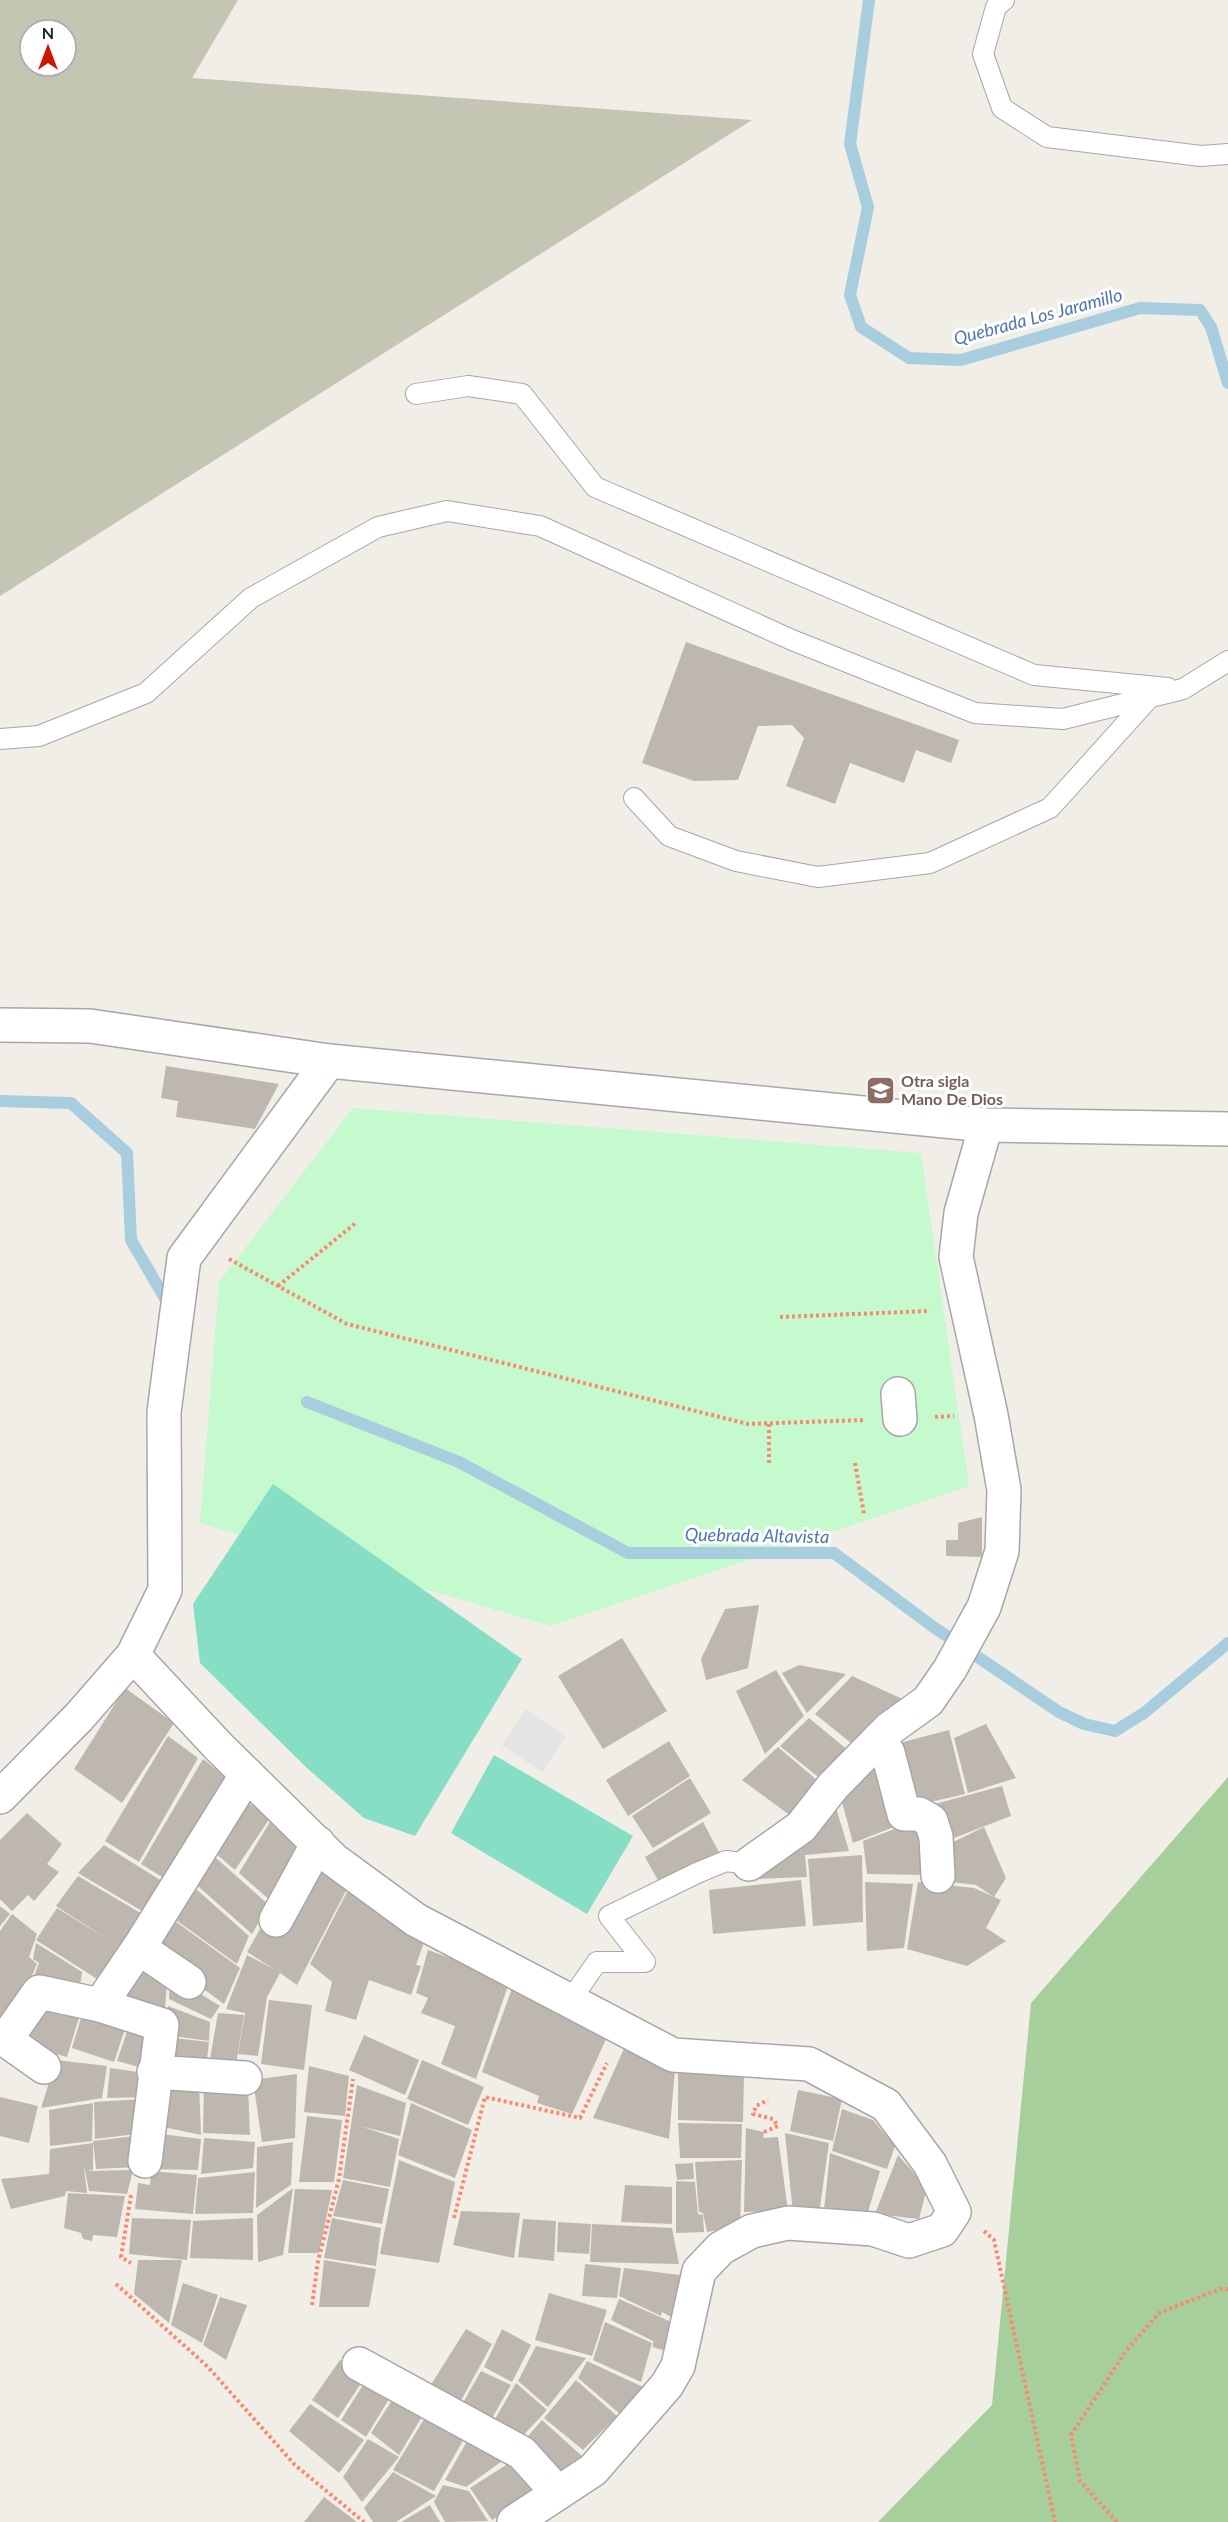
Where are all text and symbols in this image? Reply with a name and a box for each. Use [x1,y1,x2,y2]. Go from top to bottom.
north arrow [18,18,78,78]
text: N [42,23,54,42]
water label: Quebrada Los Jaramillo [951,283,1124,349]
place label: Otra sigla Mano De Dios [901,1071,1003,1108]
school or university icon: Otra sigla Mano De Dios [864,1074,896,1106]
water label: Quebrada Altavista [685,1523,829,1547]

